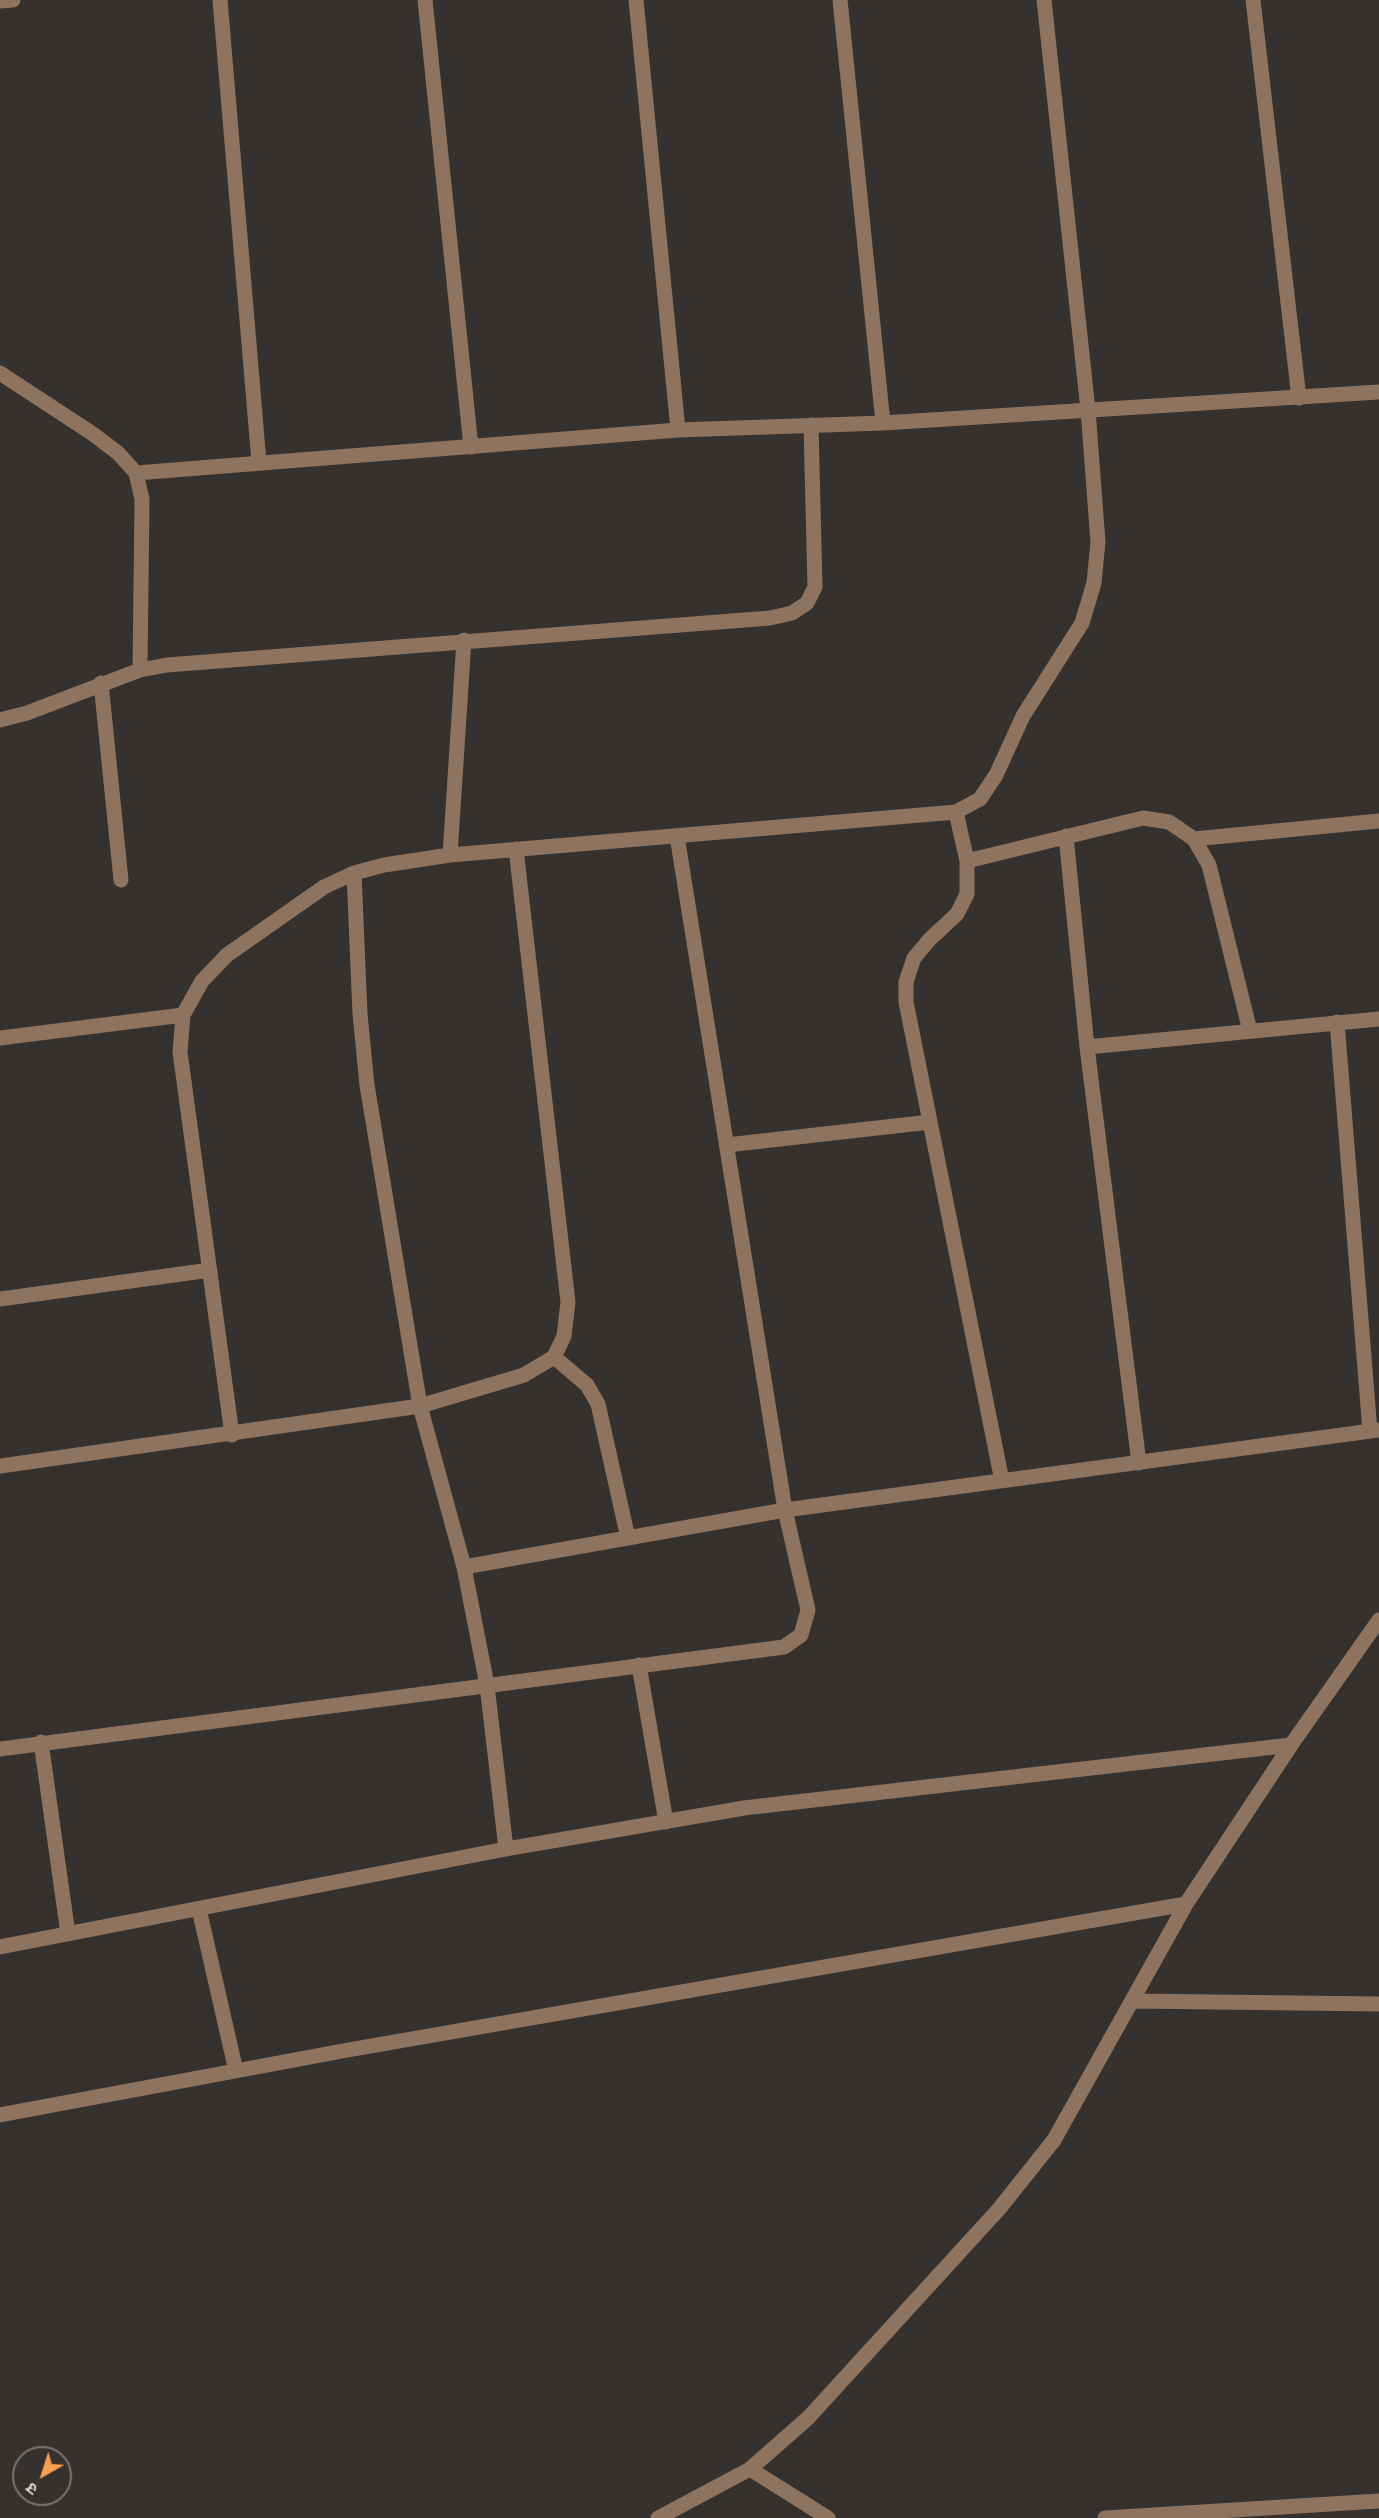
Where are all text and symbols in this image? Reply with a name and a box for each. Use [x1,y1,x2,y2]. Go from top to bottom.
north arrow [12,2446,72,2506]
text: उ [21,2477,42,2501]

